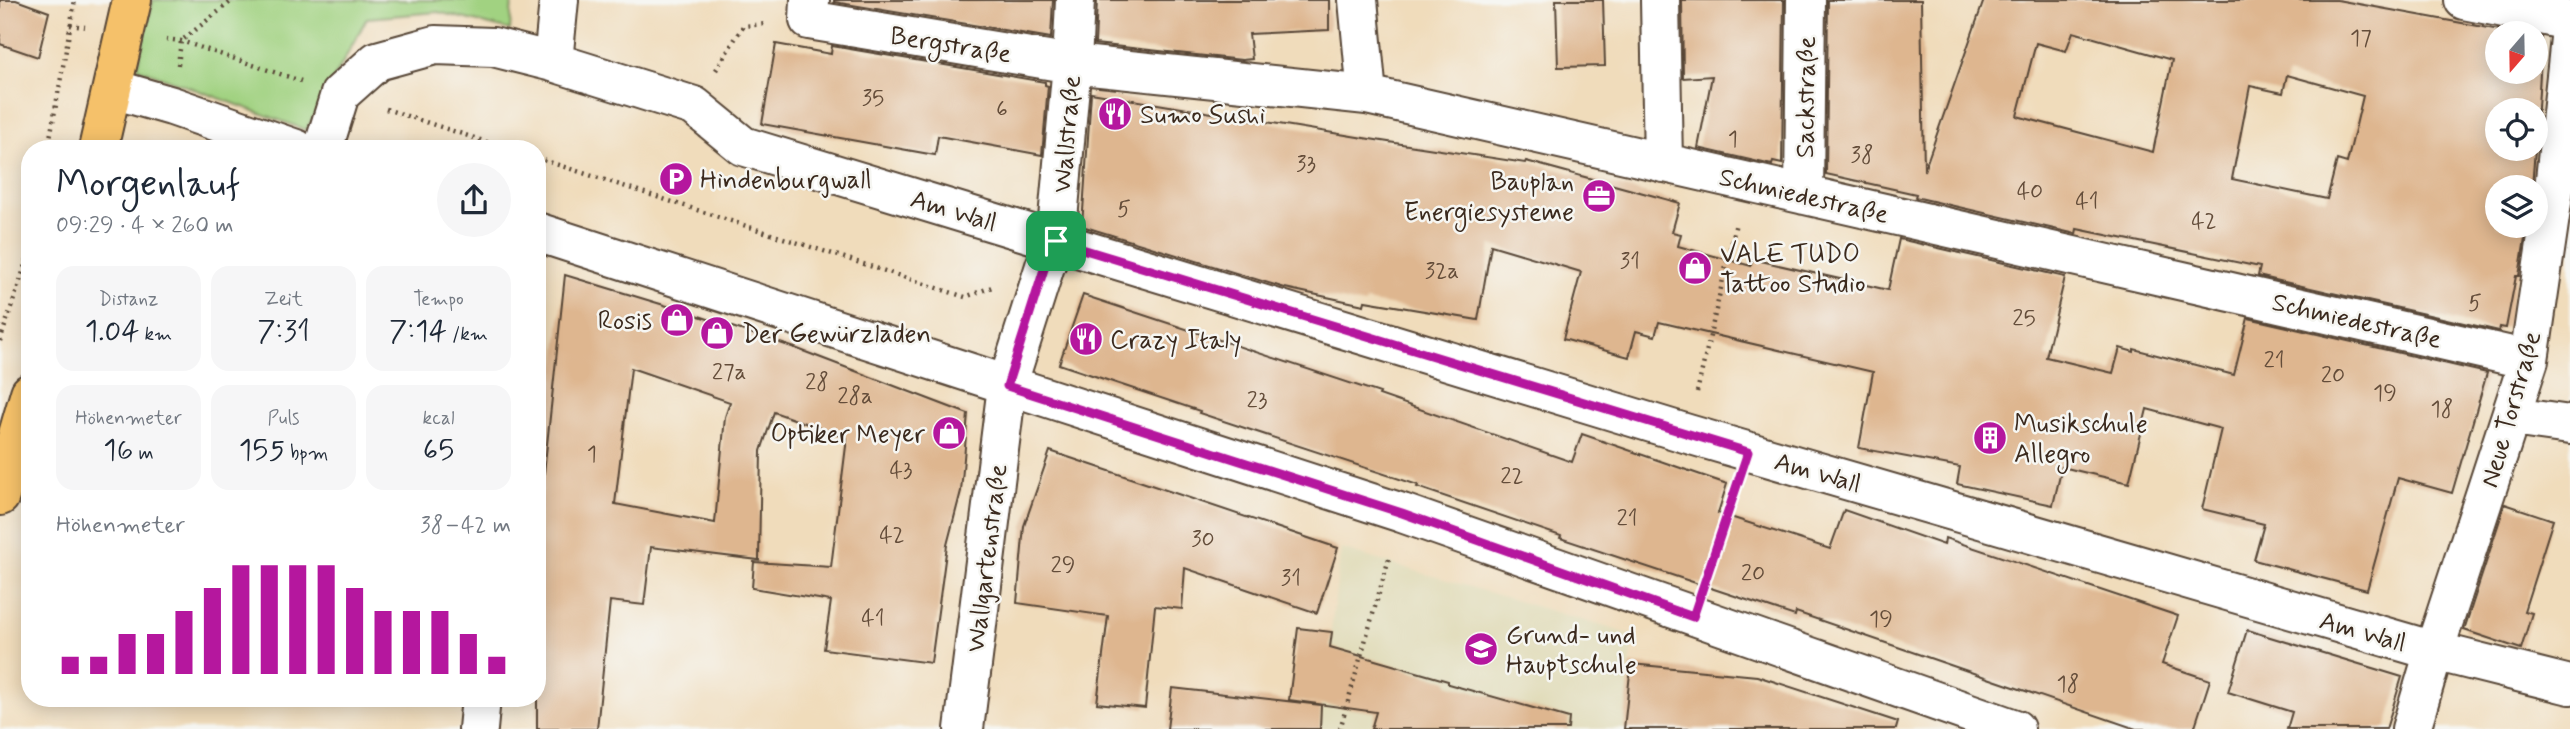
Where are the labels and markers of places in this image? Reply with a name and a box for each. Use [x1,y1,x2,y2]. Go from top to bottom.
restaurant icon: Sumo Sushi [1096,95,1134,133]
place label: Sumo Sushi [1140,99,1265,133]
parking icon: Hindenburgwall [657,160,695,198]
place label: Hindenburgwall [700,164,872,198]
place label: Bauplan Energiesysteme [1404,166,1574,232]
office icon: Bauplan Energiesysteme [1580,177,1618,215]
pin [1026,211,1086,271]
place label: VALE TUDO Tattoo Studio [1720,238,1865,302]
shop icon: VALE TUDO Tattoo Studio [1676,249,1714,287]
shop icon: Rosis [658,301,696,339]
place label: Rosis [598,305,652,339]
shop icon: Der Gewürzladen [698,314,736,352]
place label: Der Gewürzladen [742,318,931,352]
restaurant icon: Crazy Italy [1067,320,1105,358]
place label: Crazy Italy [1110,324,1242,358]
place label: Musikschule Allegro [2014,408,2148,474]
shop icon: Optiker Meyer [930,414,968,452]
place label: Optiker Meyer [770,418,925,452]
building icon: Musikschule Allegro [1971,419,2009,457]
place label: Grund- und Hauptschule [1506,619,1637,683]
school or university icon: Grund- und Hauptschule [1462,630,1500,668]

